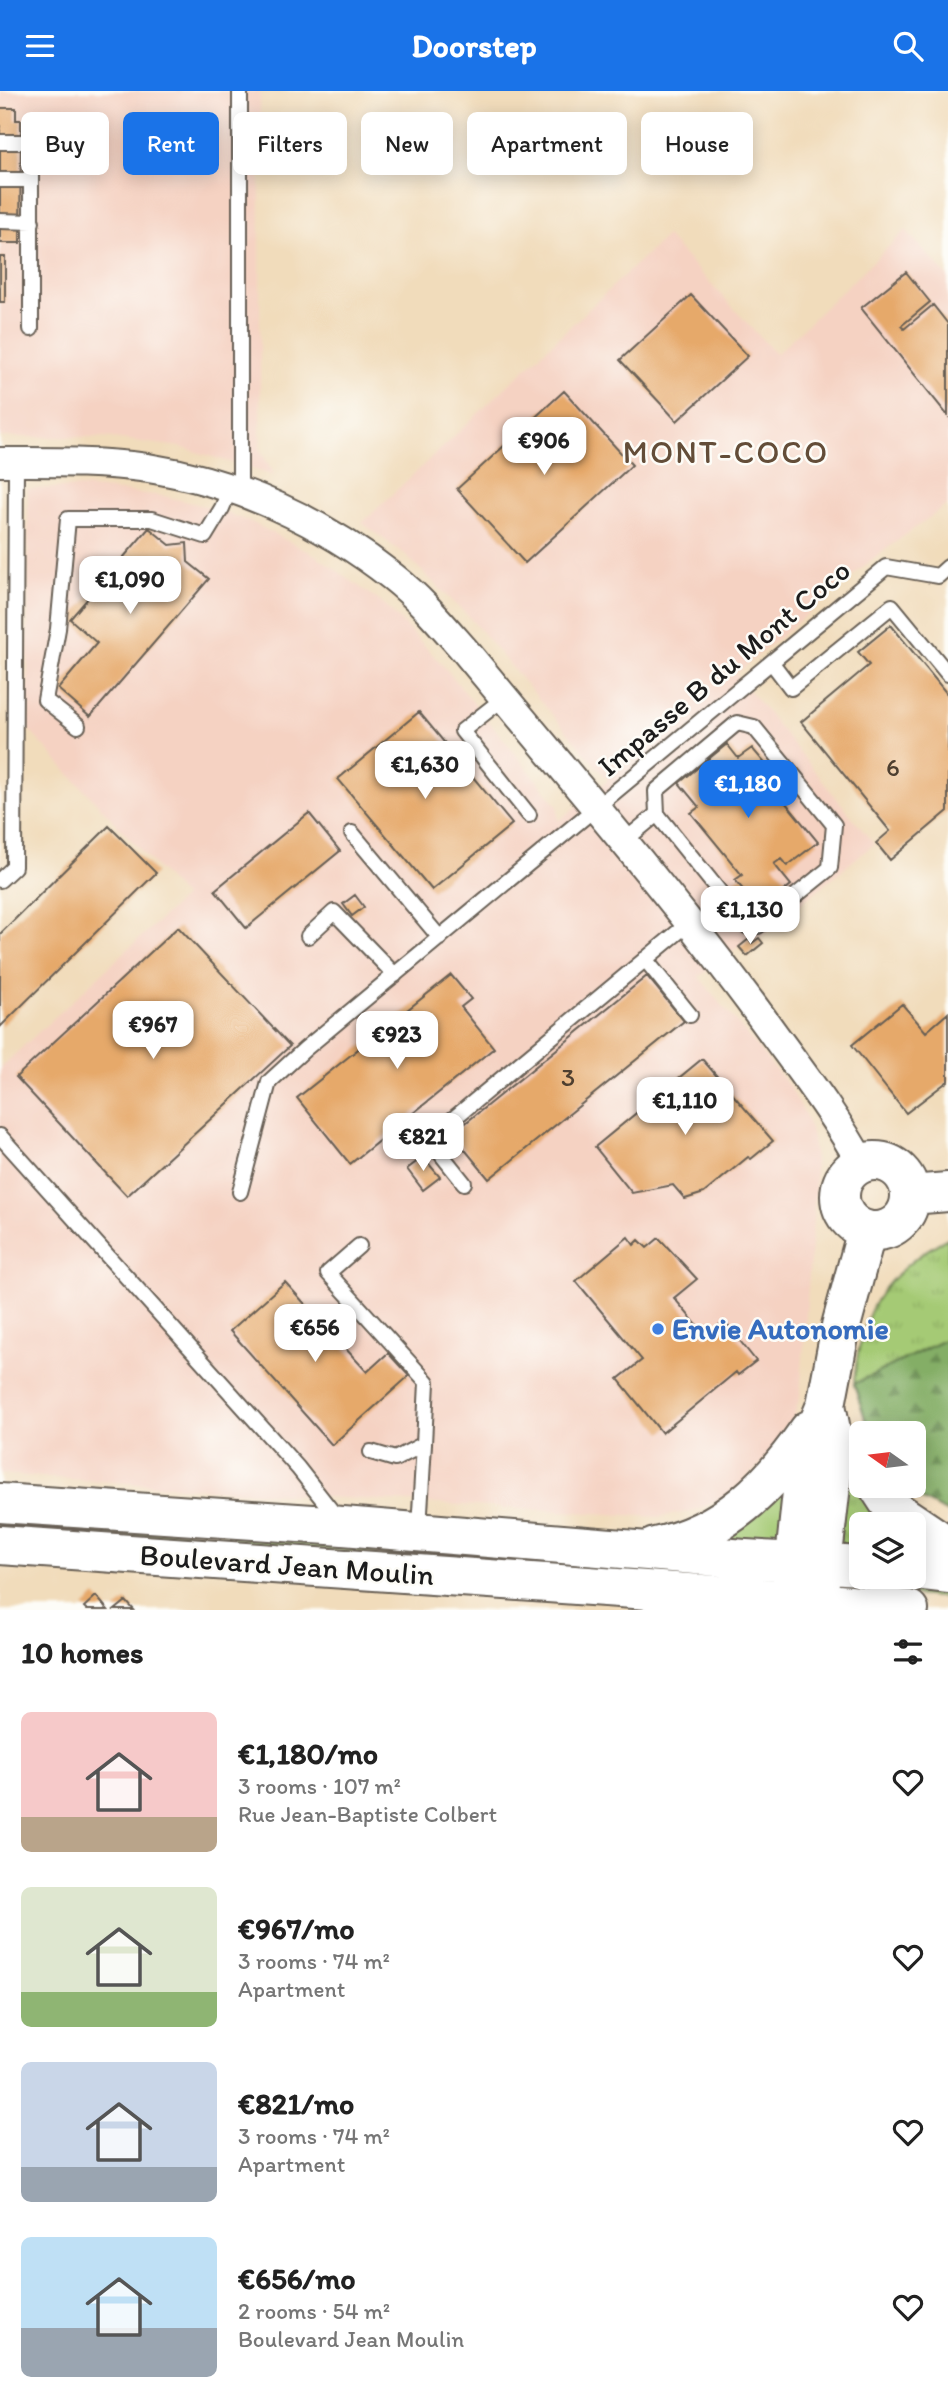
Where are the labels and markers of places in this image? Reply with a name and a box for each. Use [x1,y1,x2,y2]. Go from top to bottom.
pin: €906 [503,417,585,477]
pin: €1,090 [73,557,187,616]
pin: €1,630 [368,741,482,801]
pin: €1,180 [691,761,805,820]
pin: €1,130 [693,887,807,946]
pin: €967 [112,1002,194,1061]
pin: €923 [356,1011,438,1071]
pin: €1,110 [628,1077,742,1137]
pin: €821 [382,1114,464,1173]
pin: €656 [274,1305,356,1364]
place label: Envie Autonomie [672,1310,889,1347]
marker: Envie Autonomie [650,1321,666,1337]

